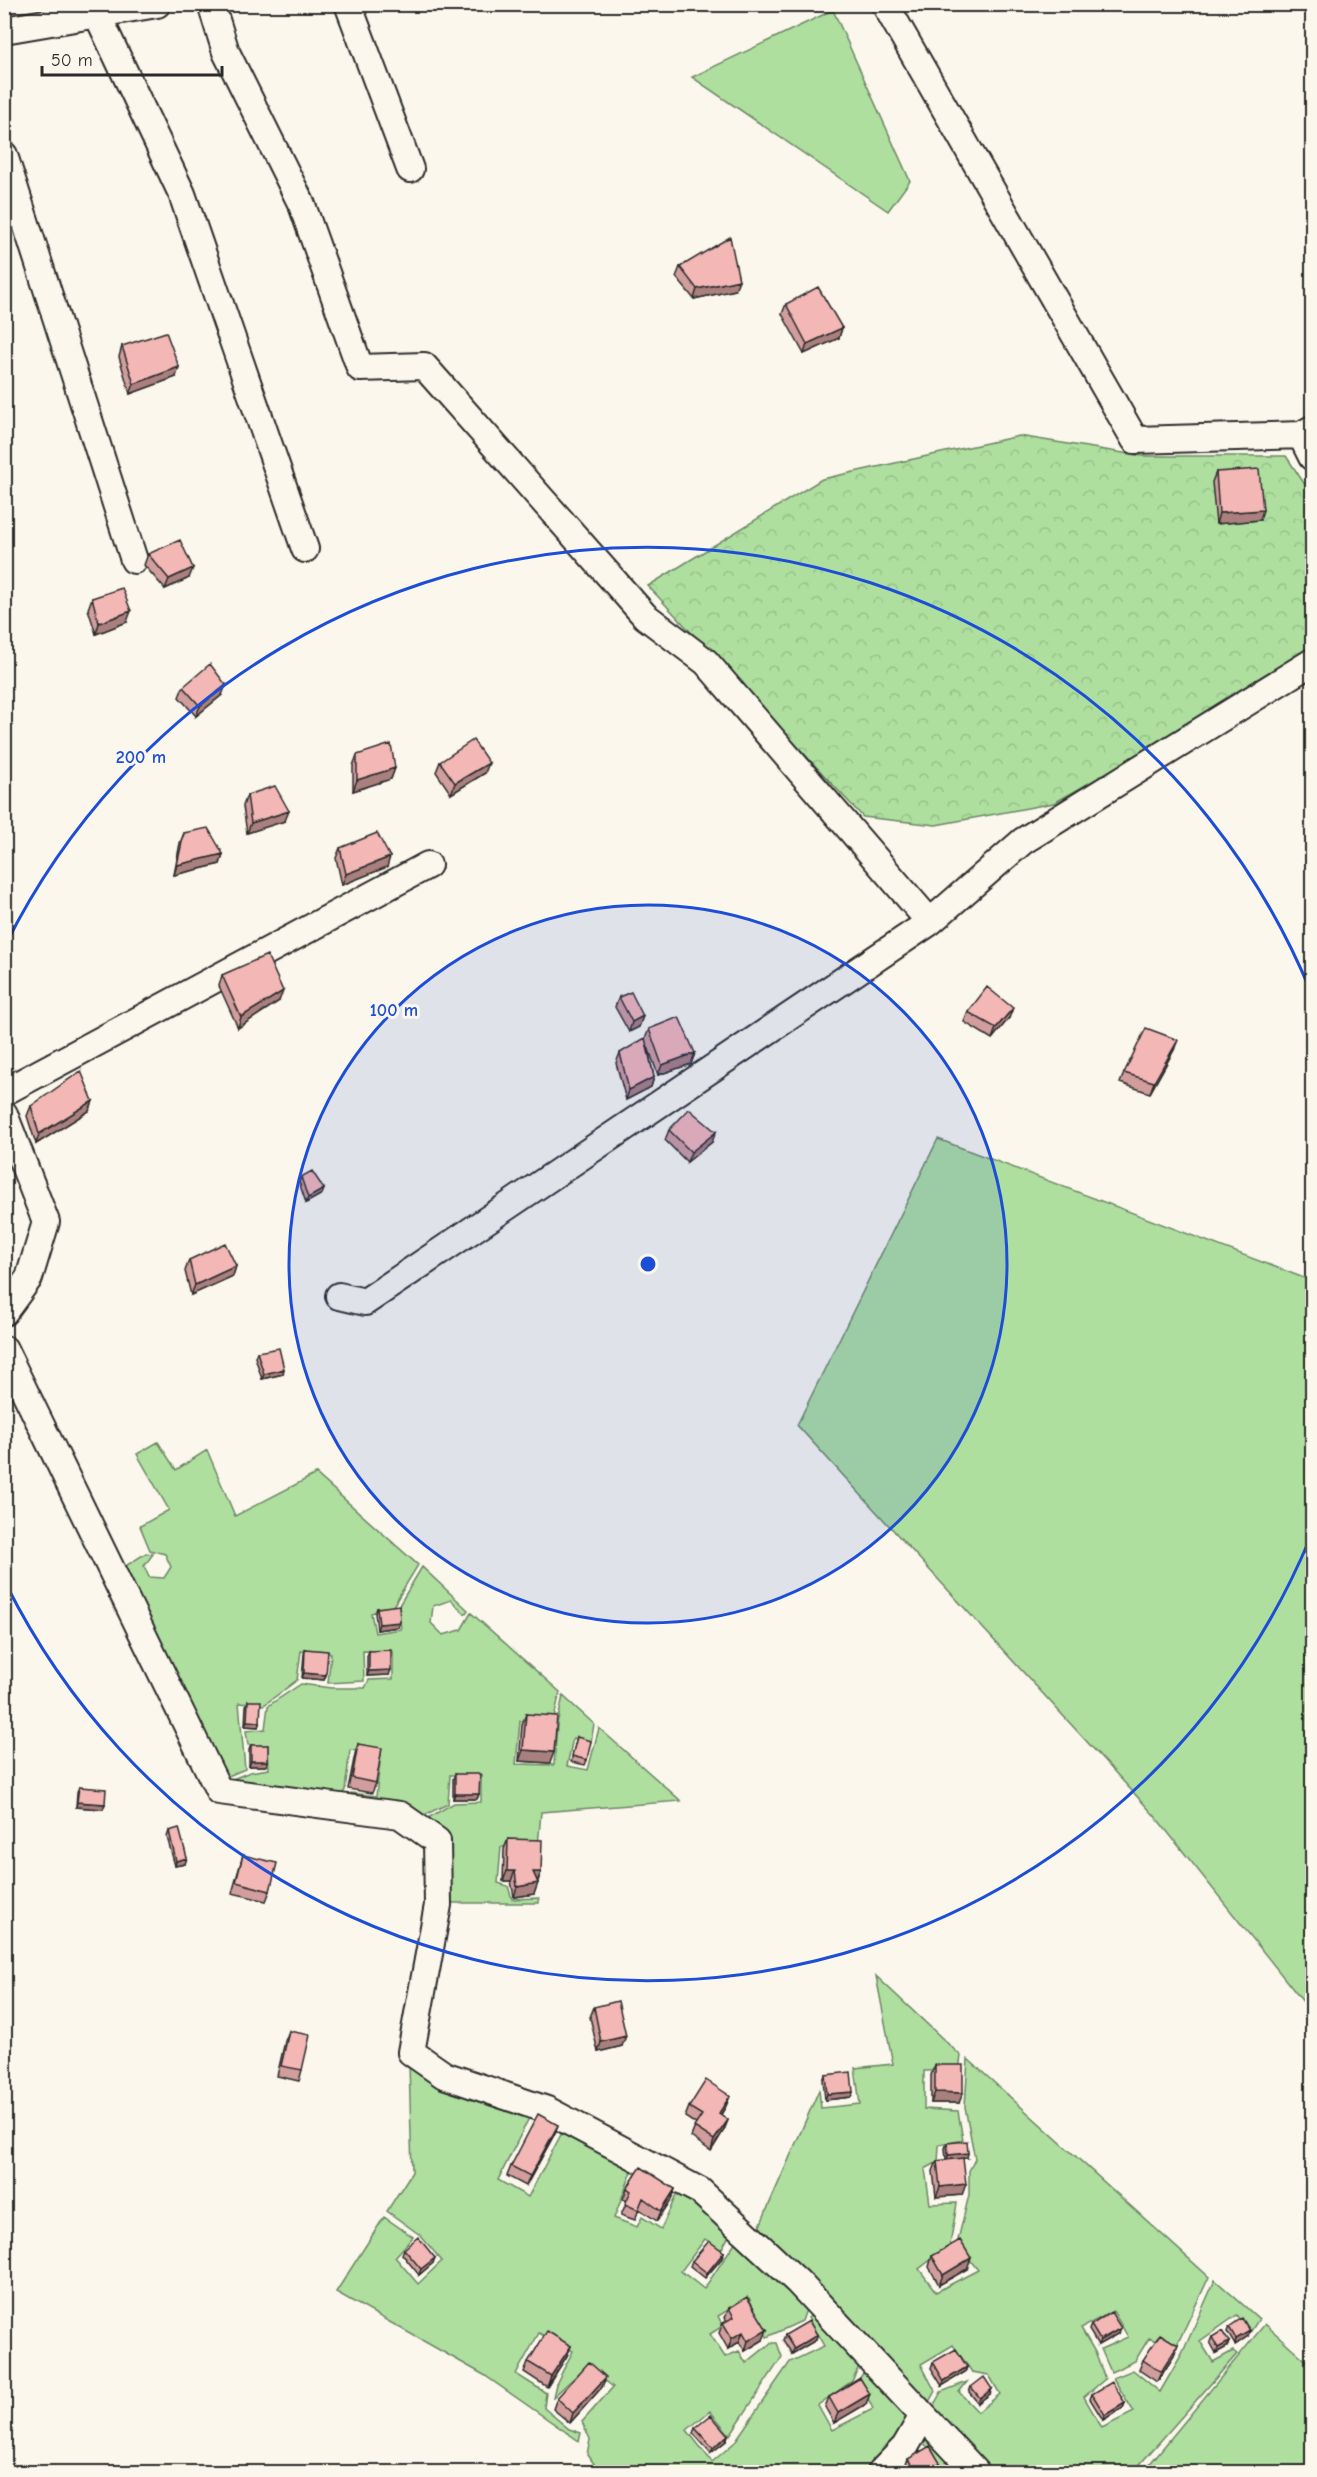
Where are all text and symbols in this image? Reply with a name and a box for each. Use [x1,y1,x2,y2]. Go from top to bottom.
scale bar [42,39,222,77]
text: 50 m [51,50,93,71]
text: 200 m [116,747,166,768]
text: 100 m [370,1000,418,1021]
centre of rings [638,1254,658,1274]

